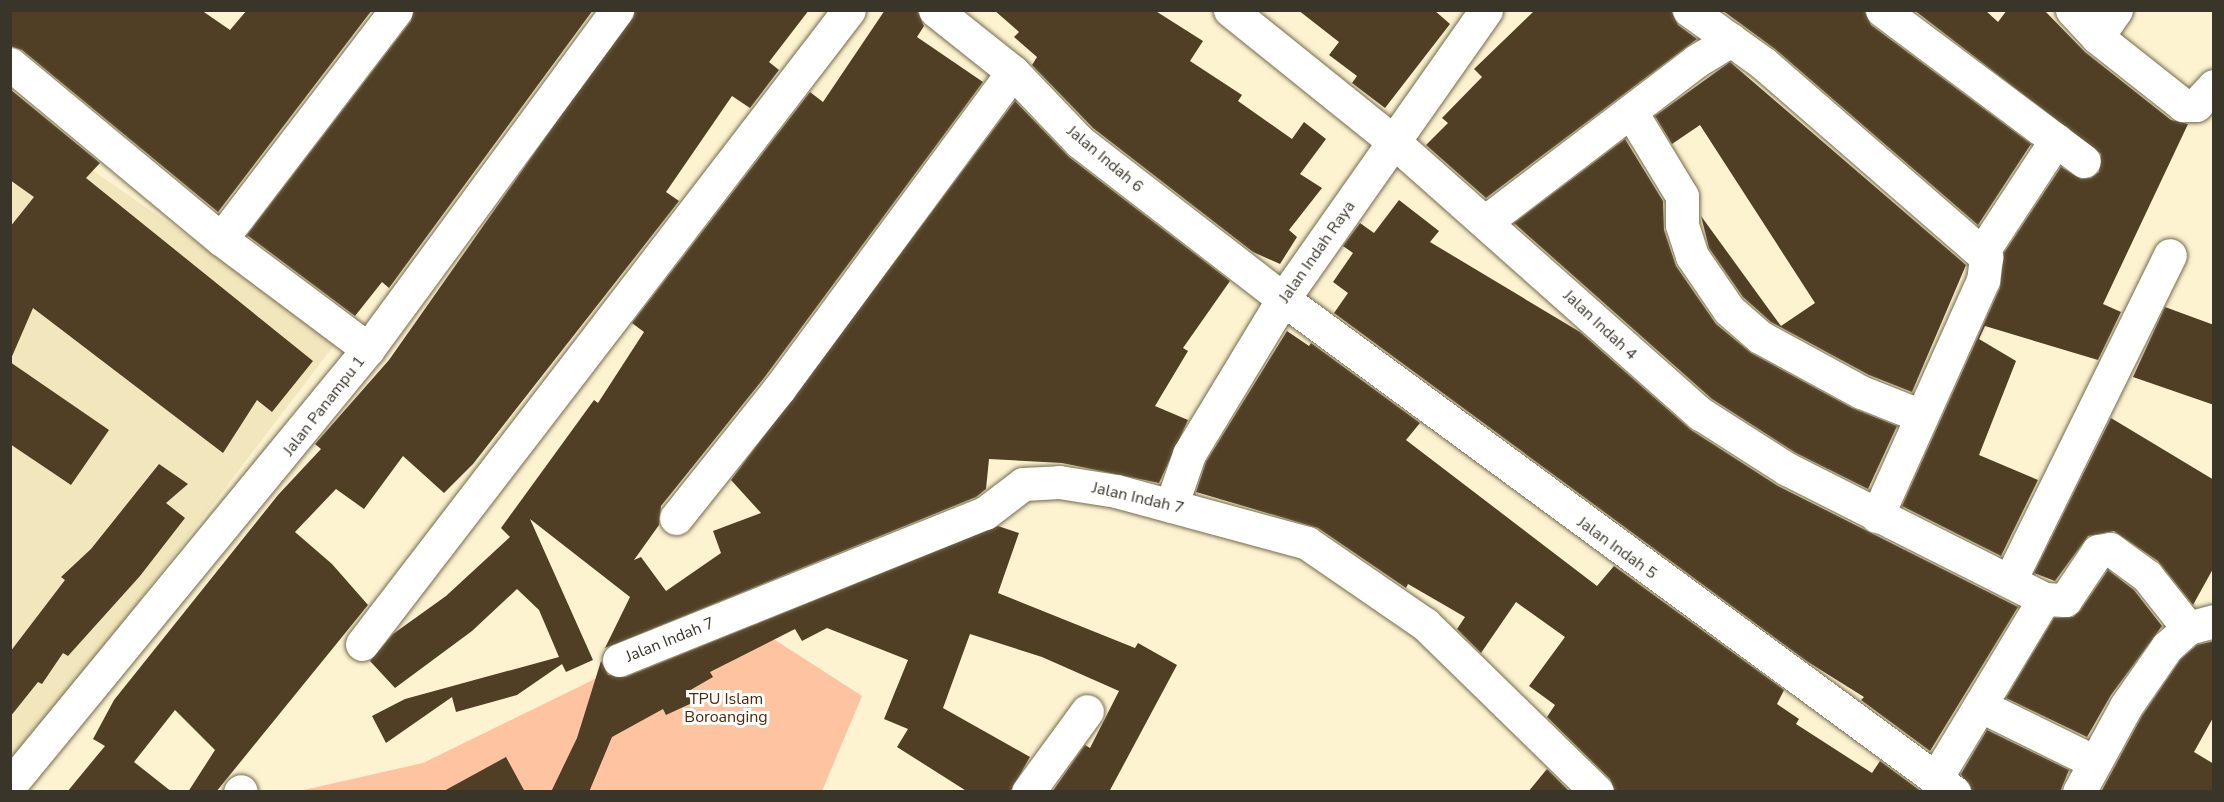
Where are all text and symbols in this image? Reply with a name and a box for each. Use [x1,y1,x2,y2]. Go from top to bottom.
street label: Jalan Indah 6 [1063,121,1147,197]
street label: Jalan Indah Raya [1275,197,1359,307]
street label: Jalan Indah 4 [1559,286,1641,364]
street label: Jalan Panampu 1 [279,352,369,460]
street label: Jalan Indah 7 [1090,478,1186,518]
street label: Jalan Indah 5 [1573,513,1661,583]
street label: Jalan Indah 7 [623,614,717,666]
park label: TPU Islam Boroanging [684,689,768,727]

